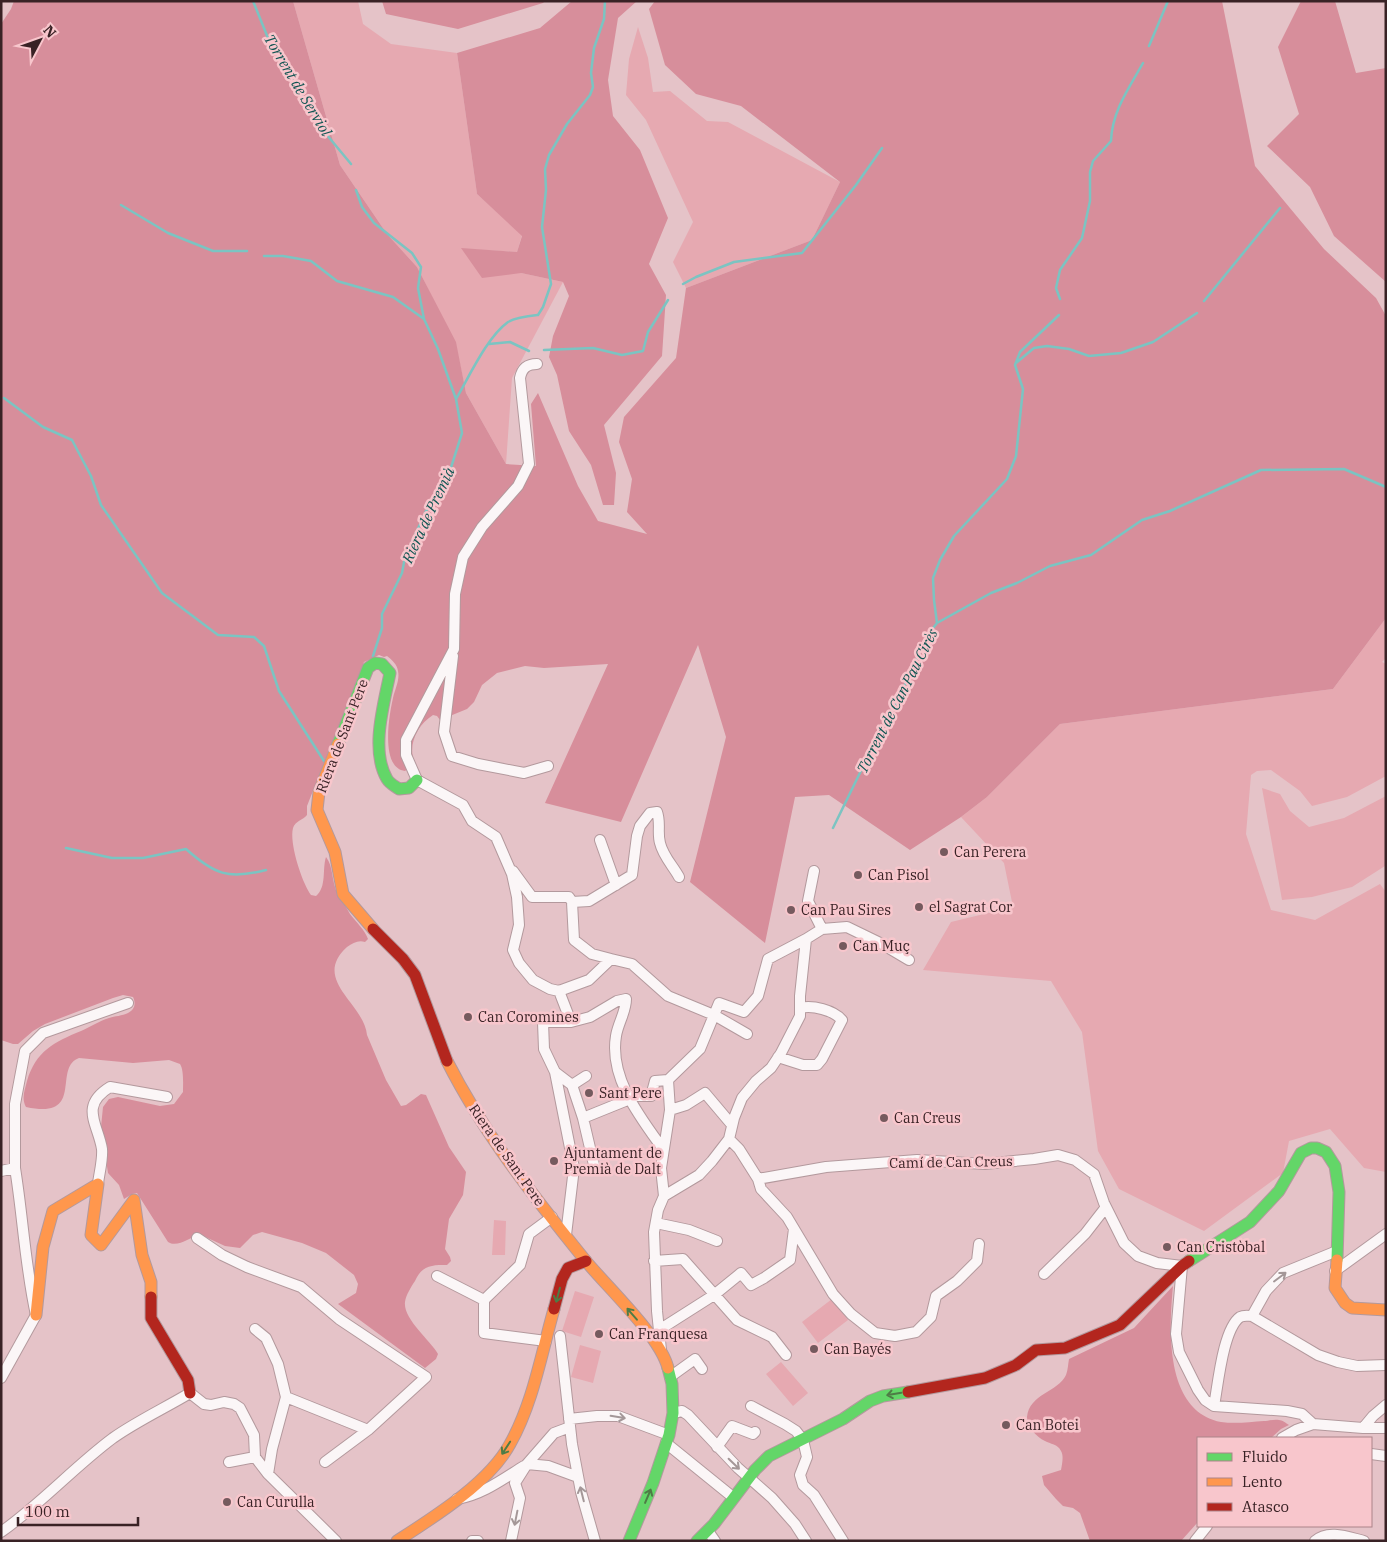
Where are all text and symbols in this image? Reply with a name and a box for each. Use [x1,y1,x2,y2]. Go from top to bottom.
north arrow [15,15,65,65]
text: N [39,21,60,42]
water label: Torrent de Serviol [260,31,336,140]
water label: Riera de Premià [397,463,459,567]
water label: Torrent de Can Pau Cirès [852,625,942,776]
street label: Riera de Sant Pere [312,677,372,795]
place label: Can Perera [954,843,1027,861]
marker: Can Perera [938,846,950,858]
place label: Can Pisol [868,866,929,884]
marker: Can Pisol [852,869,864,881]
place label: el Sagrat Cor [929,898,1013,916]
place label: Can Pau Sires [801,901,891,919]
marker: el Sagrat Cor [913,901,925,913]
marker: Can Pau Sires [785,904,797,916]
place label: Can Muç [853,937,910,955]
marker: Can Muç [837,940,849,952]
place label: Can Coromines [478,1008,579,1026]
marker: Can Coromines [462,1011,474,1023]
place label: Sant Pere [599,1084,662,1102]
marker: Sant Pere [583,1087,595,1099]
street label: Riera de Sant Pere [465,1101,549,1209]
place label: Can Creus [894,1109,961,1127]
marker: Can Creus [878,1112,890,1124]
place label: Ajuntament de Premià de Dalt [564,1144,662,1178]
street label: Camí de Can Creus [889,1152,1013,1172]
marker: Ajuntament de Premià de Dalt [548,1155,560,1167]
place label: Can Cristòbal [1177,1238,1265,1256]
marker: Can Cristòbal [1161,1241,1173,1253]
one-way arrow [1273,1272,1287,1282]
one-way arrow [552,1286,562,1302]
one-way arrow [626,1307,638,1320]
place label: Can Franquesa [609,1325,708,1343]
marker: Can Franquesa [593,1328,605,1340]
place label: Can Bayés [824,1340,892,1358]
marker: Can Bayés [808,1343,820,1355]
one-way arrow [887,1389,903,1399]
one-way arrow [609,1413,625,1423]
place label: Can Botei [1016,1416,1079,1434]
marker: Can Botei [1000,1419,1012,1431]
legend [1197,1437,1372,1527]
one-way arrow [501,1441,512,1455]
text: Fluido [1242,1447,1287,1466]
one-way arrow [728,1458,740,1470]
text: Lento [1242,1472,1282,1491]
one-way arrow [577,1486,586,1502]
one-way arrow [644,1489,653,1504]
place label: Can Curulla [237,1493,315,1511]
scale bar [18,1494,138,1526]
marker: Can Curulla [221,1496,233,1508]
text: Atasco [1242,1497,1289,1516]
text: 100 m [25,1502,70,1521]
one-way arrow [510,1509,520,1525]

